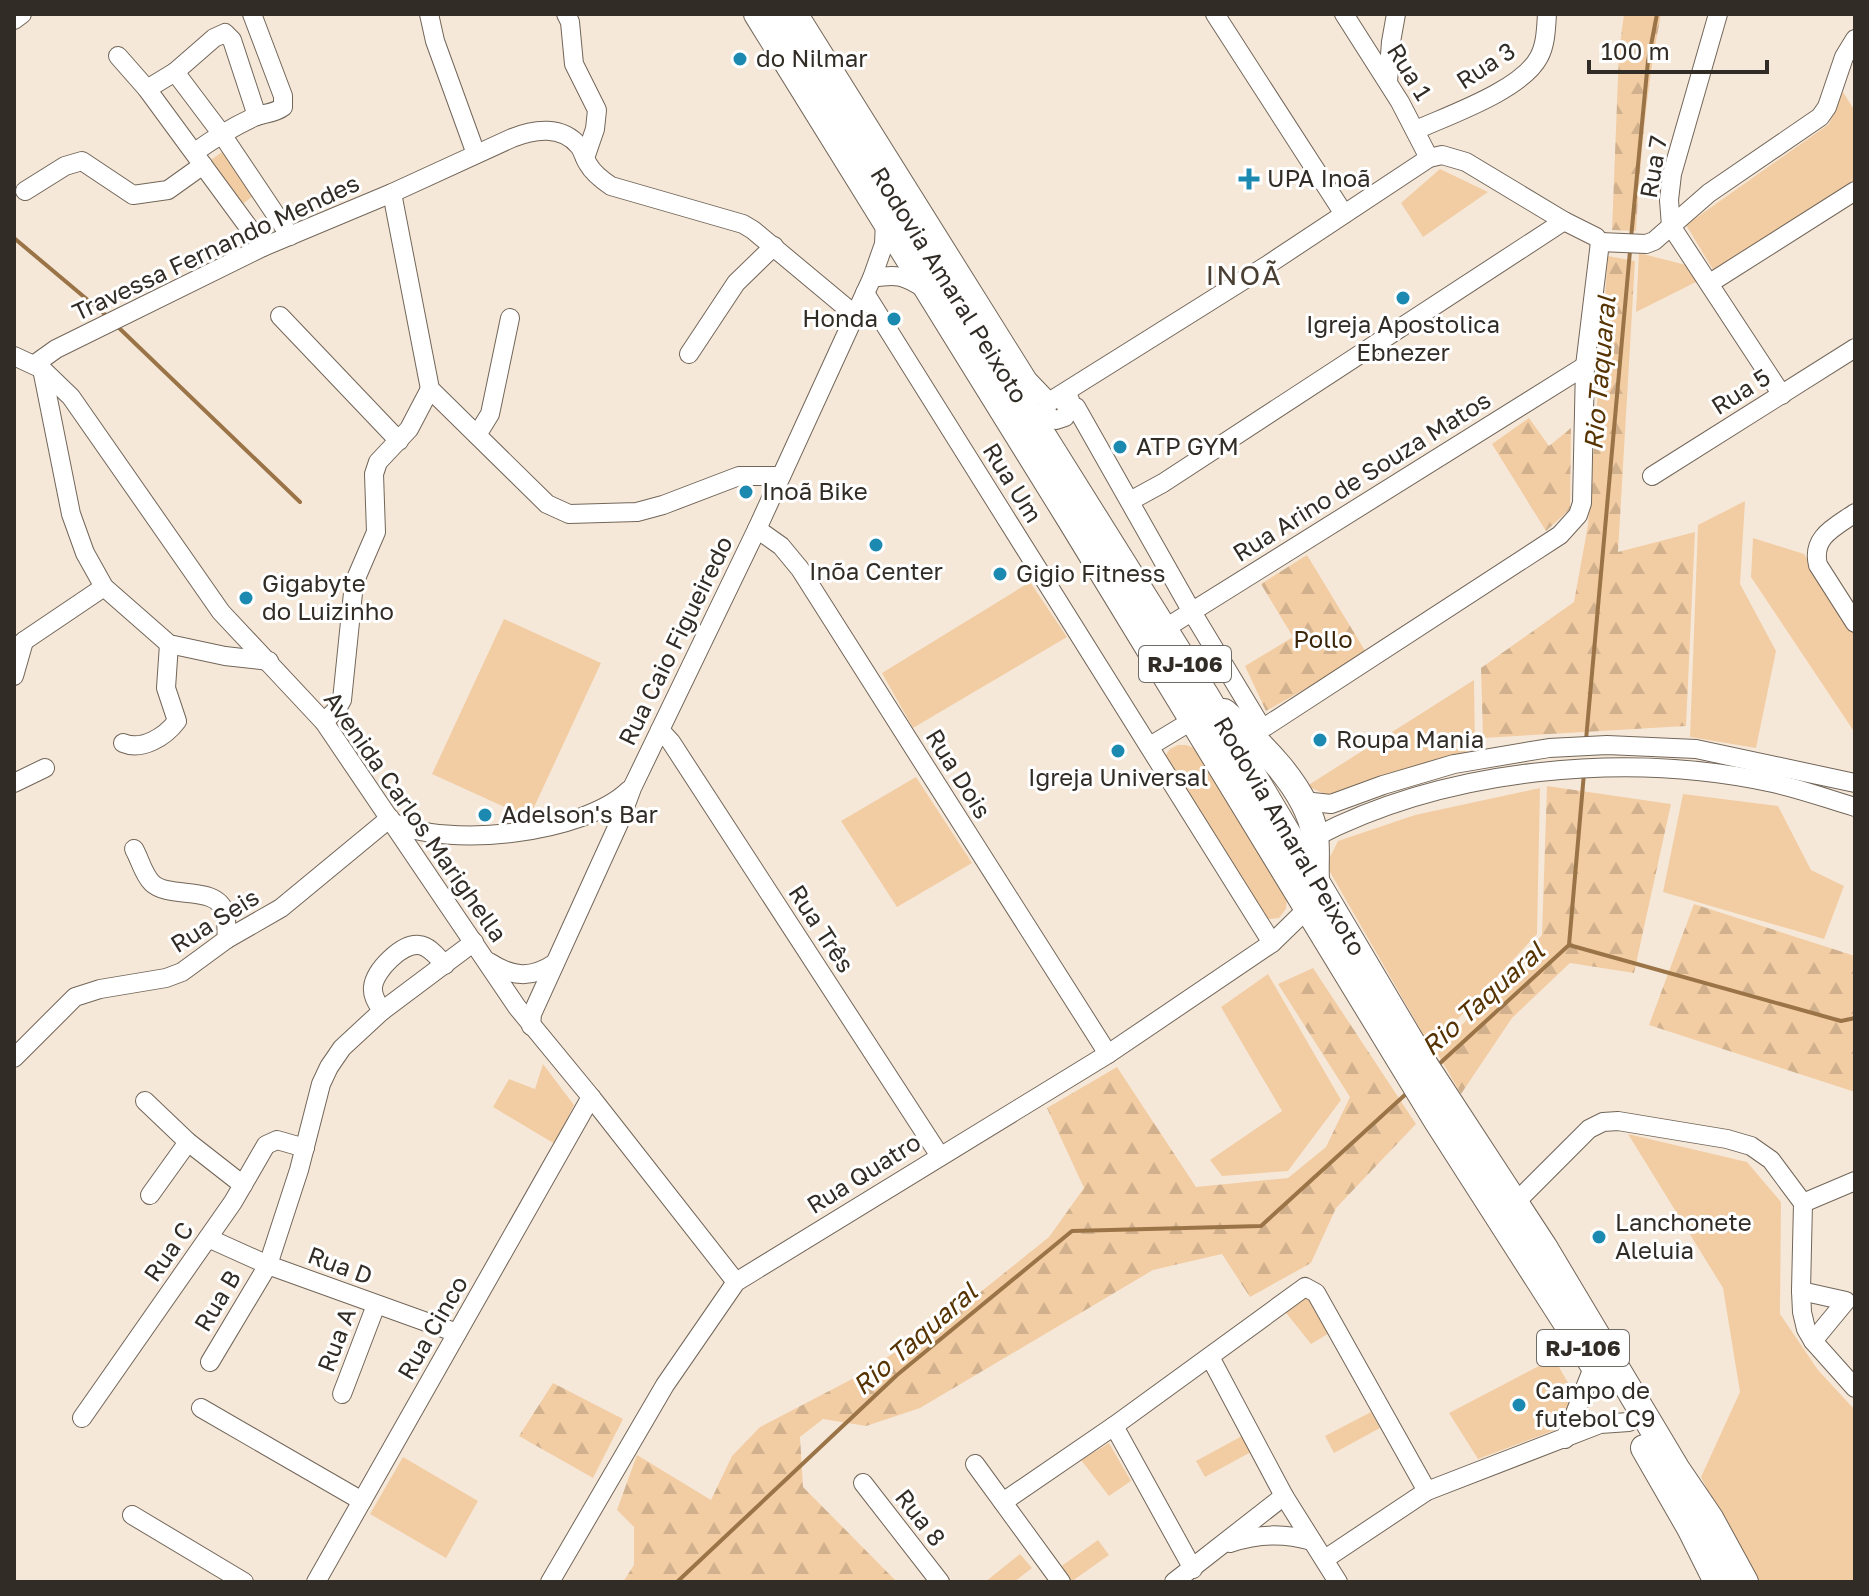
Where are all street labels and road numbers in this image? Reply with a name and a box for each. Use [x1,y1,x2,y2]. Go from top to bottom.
street label: Rua 3 [1450,35,1520,94]
street label: Rua 1 [1382,37,1439,105]
street label: Rua 7 [1633,133,1672,200]
street label: Rodovia Amaral Peixoto [865,161,1035,408]
street label: Travessa Fernando Mendes [67,167,363,326]
street label: Rua 5 [1705,362,1775,420]
street label: Rua Arino de Souza Matos [1227,384,1495,567]
street label: Rua Um [977,437,1049,527]
street label: Rua Caio Figueiredo [611,531,738,750]
road number: RJ-106 [1139,646,1231,682]
street label: Avenida Carlos Marighella [319,685,514,947]
street label: Rodovia Amaral Peixoto [1209,711,1373,960]
street label: Rua Dois [920,723,998,823]
street label: Rua Três [783,879,861,977]
street label: Rua Seis [165,881,264,958]
street label: Rua Quatro [801,1126,925,1219]
street label: Rua C [137,1216,199,1287]
street label: Rua D [304,1240,377,1290]
street label: Rua B [187,1264,246,1336]
street label: Rua Cinco [390,1270,473,1384]
street label: Rua A [310,1303,361,1375]
road number: RJ-106 [1537,1330,1629,1366]
street label: Rua 8 [890,1483,952,1551]

